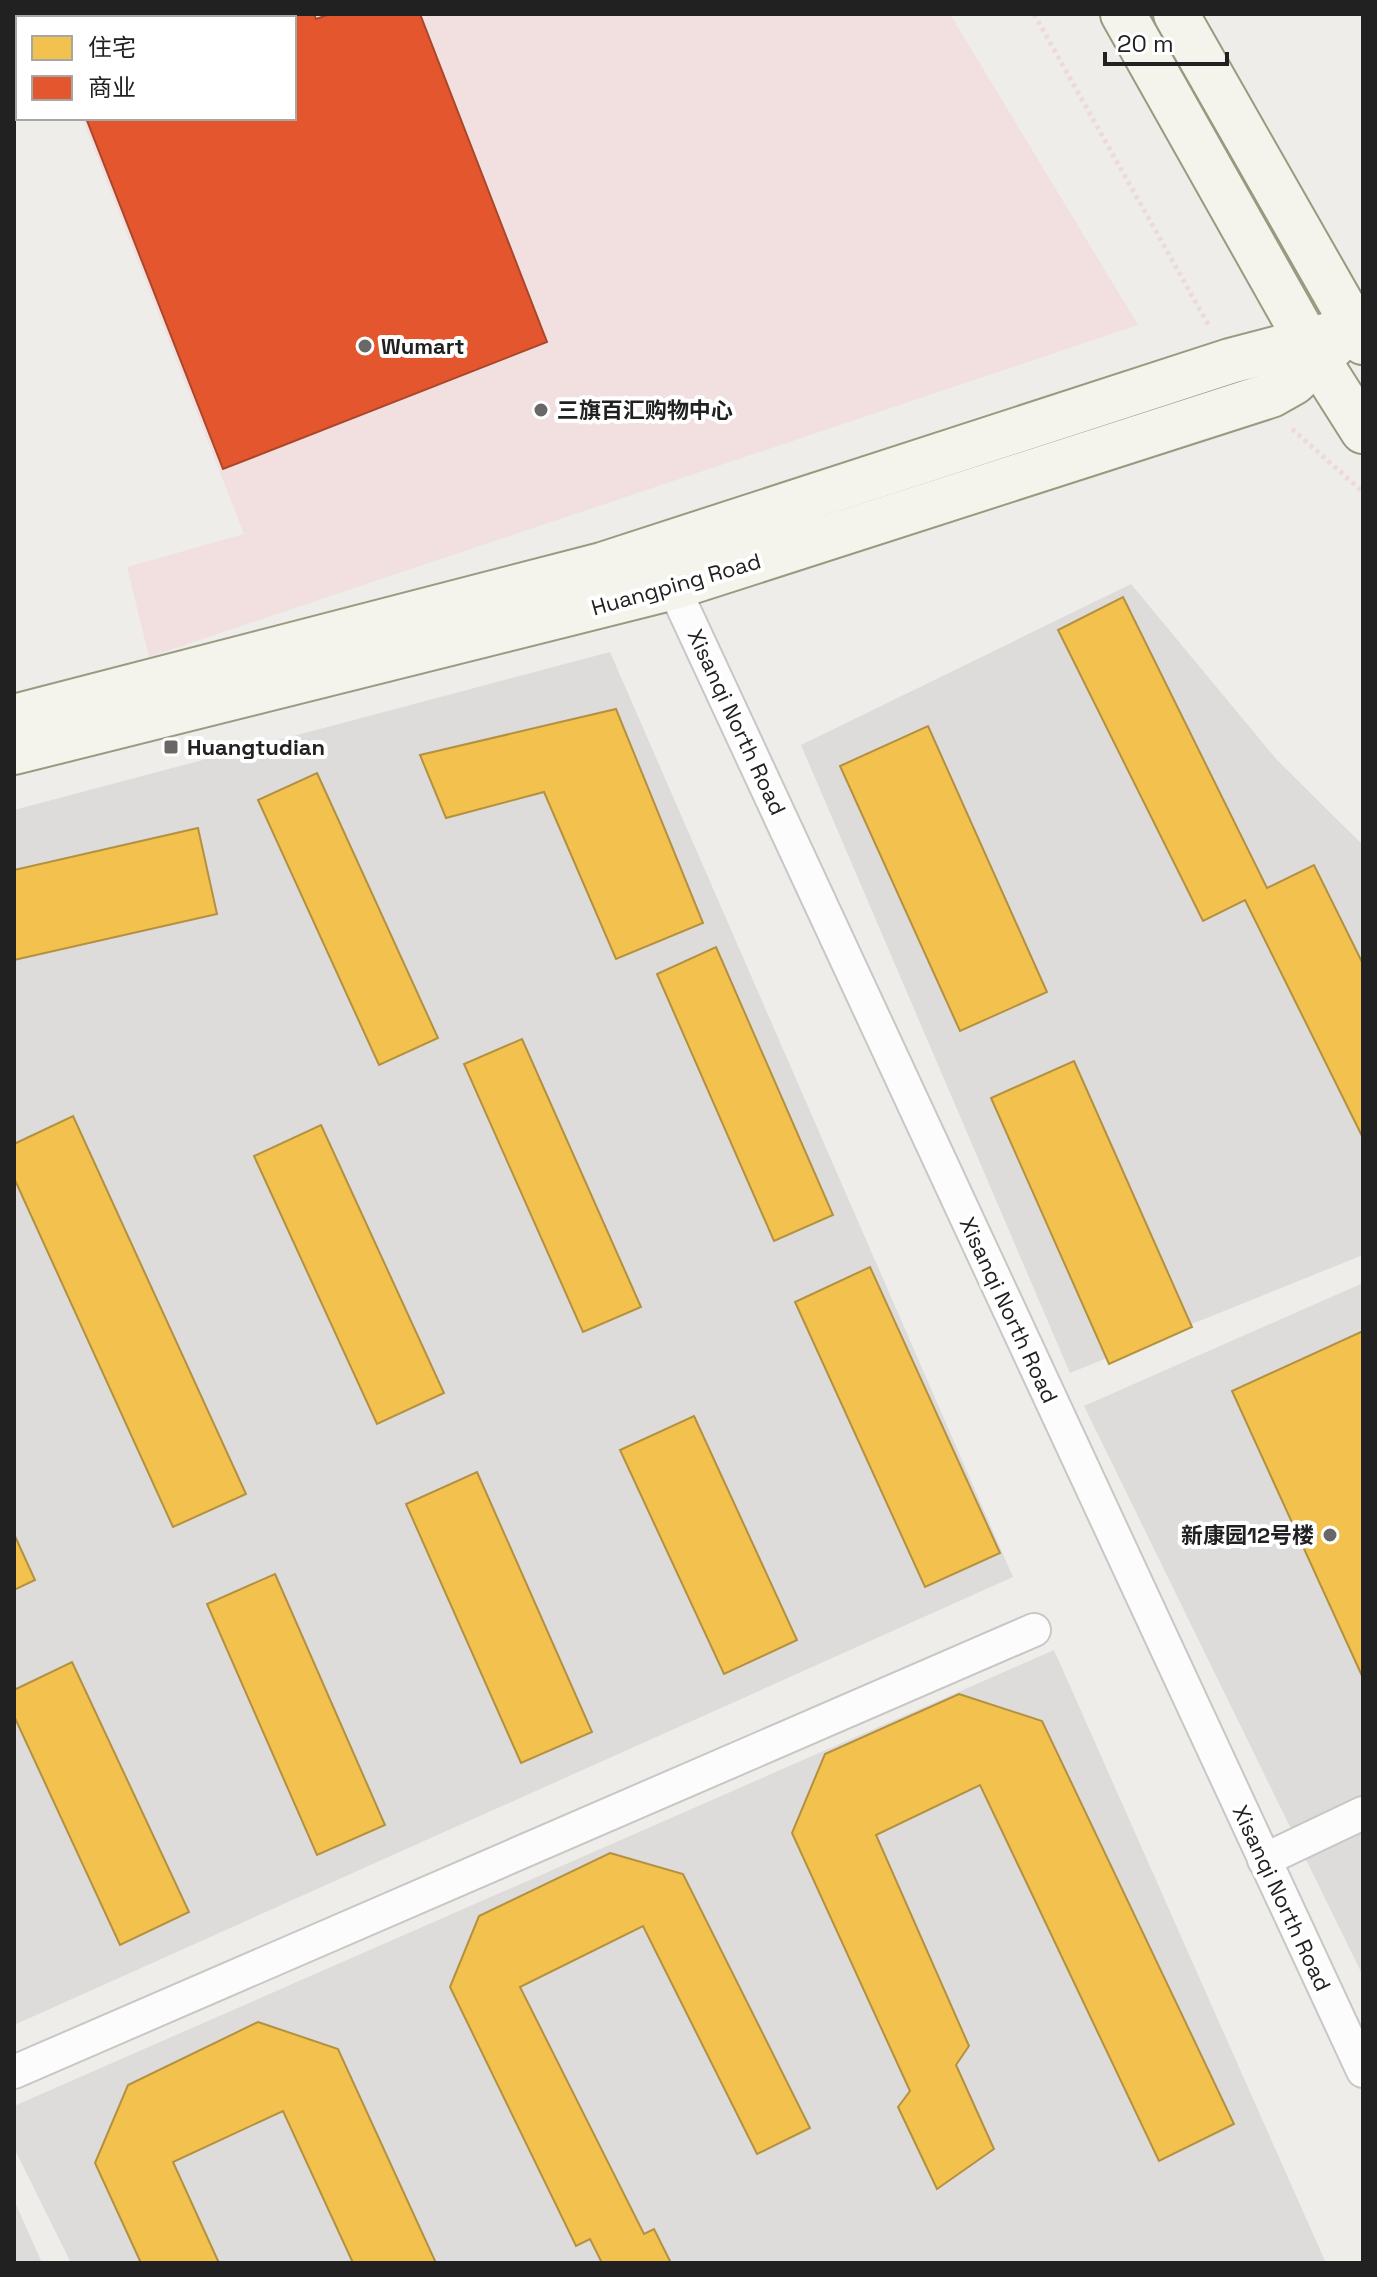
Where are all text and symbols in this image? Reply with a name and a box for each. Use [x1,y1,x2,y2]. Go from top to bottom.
legend [16,16,296,120]
scale bar [1105,16,1227,66]
text: 20 m [1117,28,1174,59]
text: 住宅 [88,32,136,63]
text: 商业 [88,72,136,103]
place label: Wumart [381,332,465,360]
marker: Wumart [356,337,374,355]
place label: 三旗百汇购物中心 [557,396,733,424]
marker: 三旗百汇购物中心 [532,401,550,419]
street label: Huangping Road [588,546,764,622]
street label: Xisanqi North Road [682,625,792,819]
place label: Huangtudian [187,733,325,761]
marker: Huangtudian [162,738,180,756]
street label: Xisanqi North Road [954,1213,1064,1407]
place label: 新康园12号楼 [1181,1521,1314,1549]
marker: 新康园12号楼 [1321,1526,1339,1544]
street label: Xisanqi North Road [1227,1801,1337,1995]

